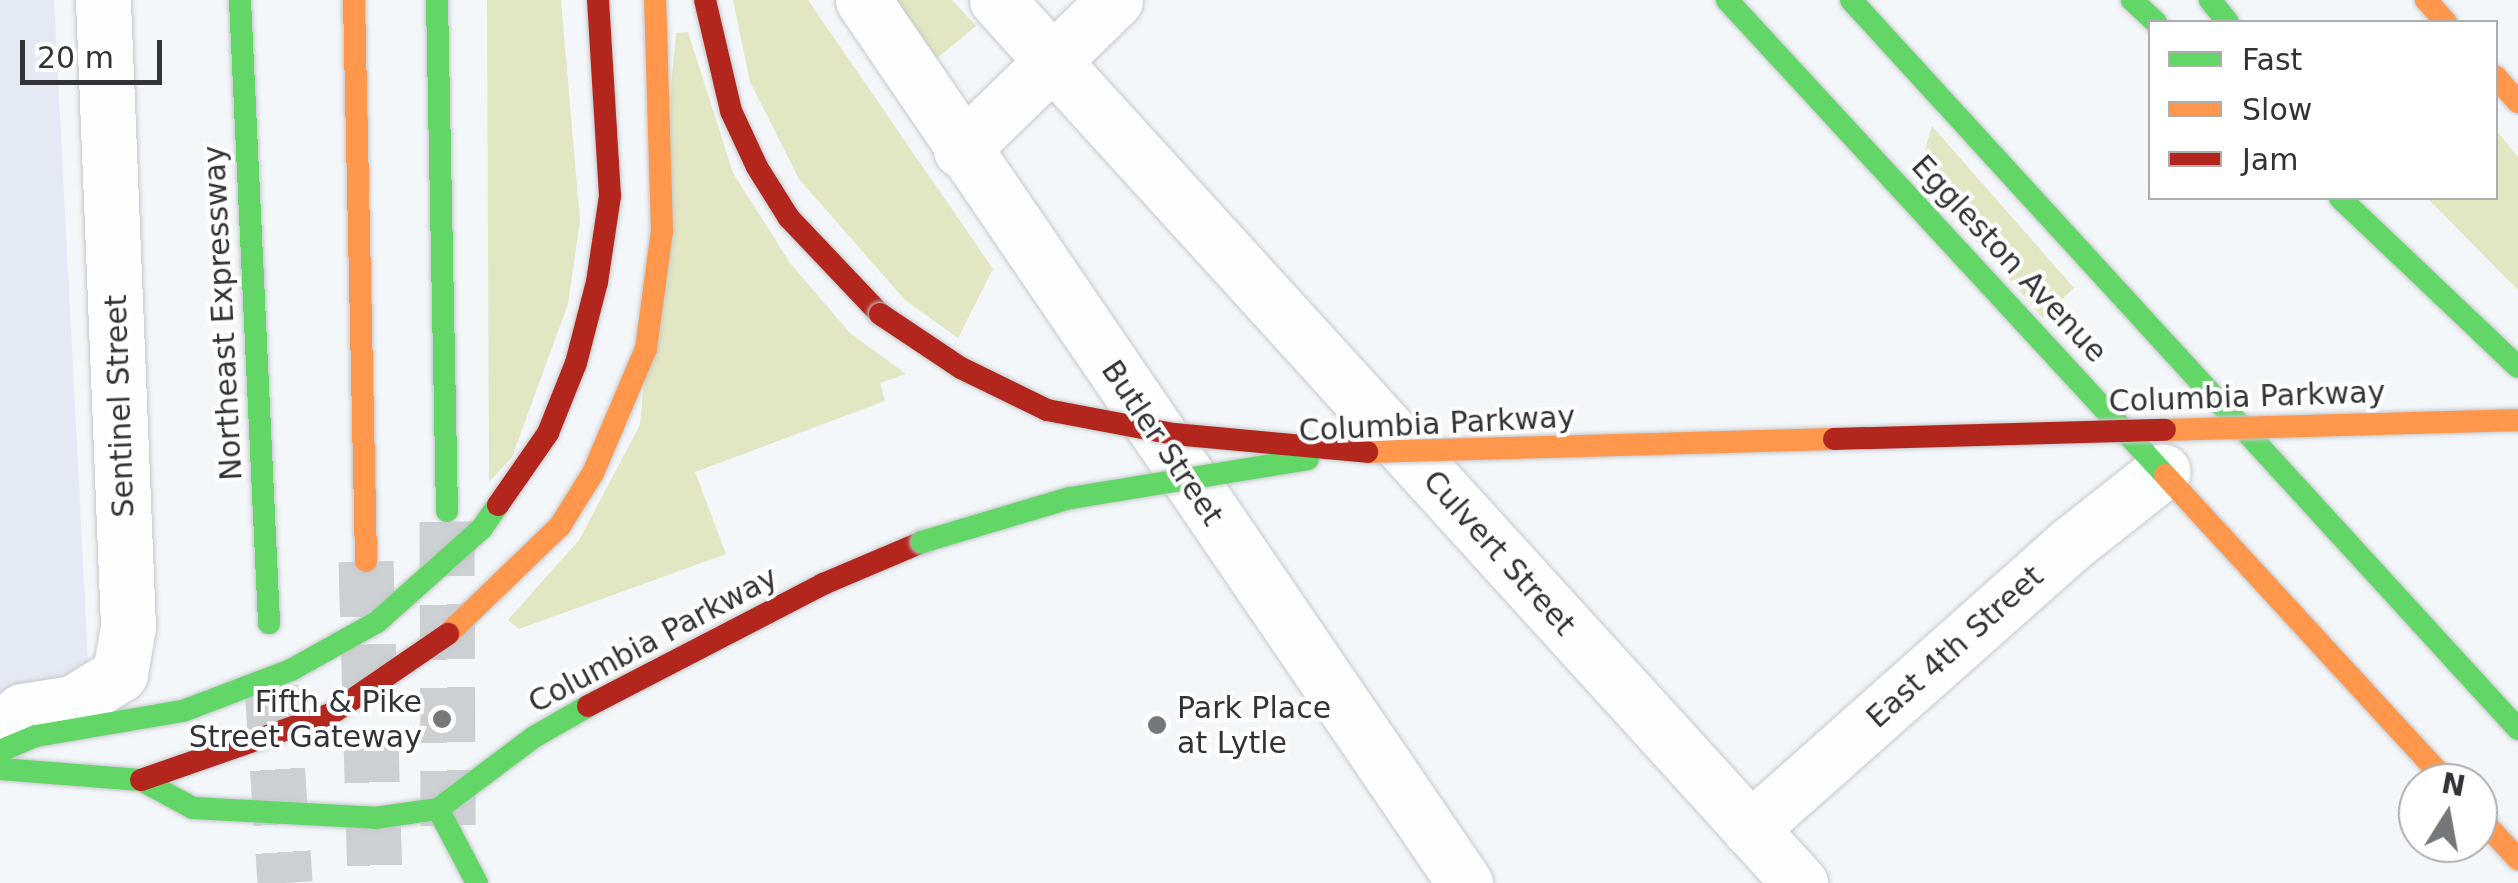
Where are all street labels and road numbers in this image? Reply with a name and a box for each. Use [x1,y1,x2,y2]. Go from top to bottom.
street label: Northeast Expressway [196,145,250,481]
street label: Eggleston Avenue [1904,148,2114,370]
street label: Sentinel Street [98,294,142,518]
street label: Butler Street [1094,354,1230,532]
street label: Columbia Parkway [2108,374,2386,420]
street label: Columbia Parkway [1298,399,1576,449]
street label: Culvert Street [1416,463,1582,643]
street label: East 4th Street [1859,558,2051,736]
street label: Columbia Parkway [522,559,784,721]

